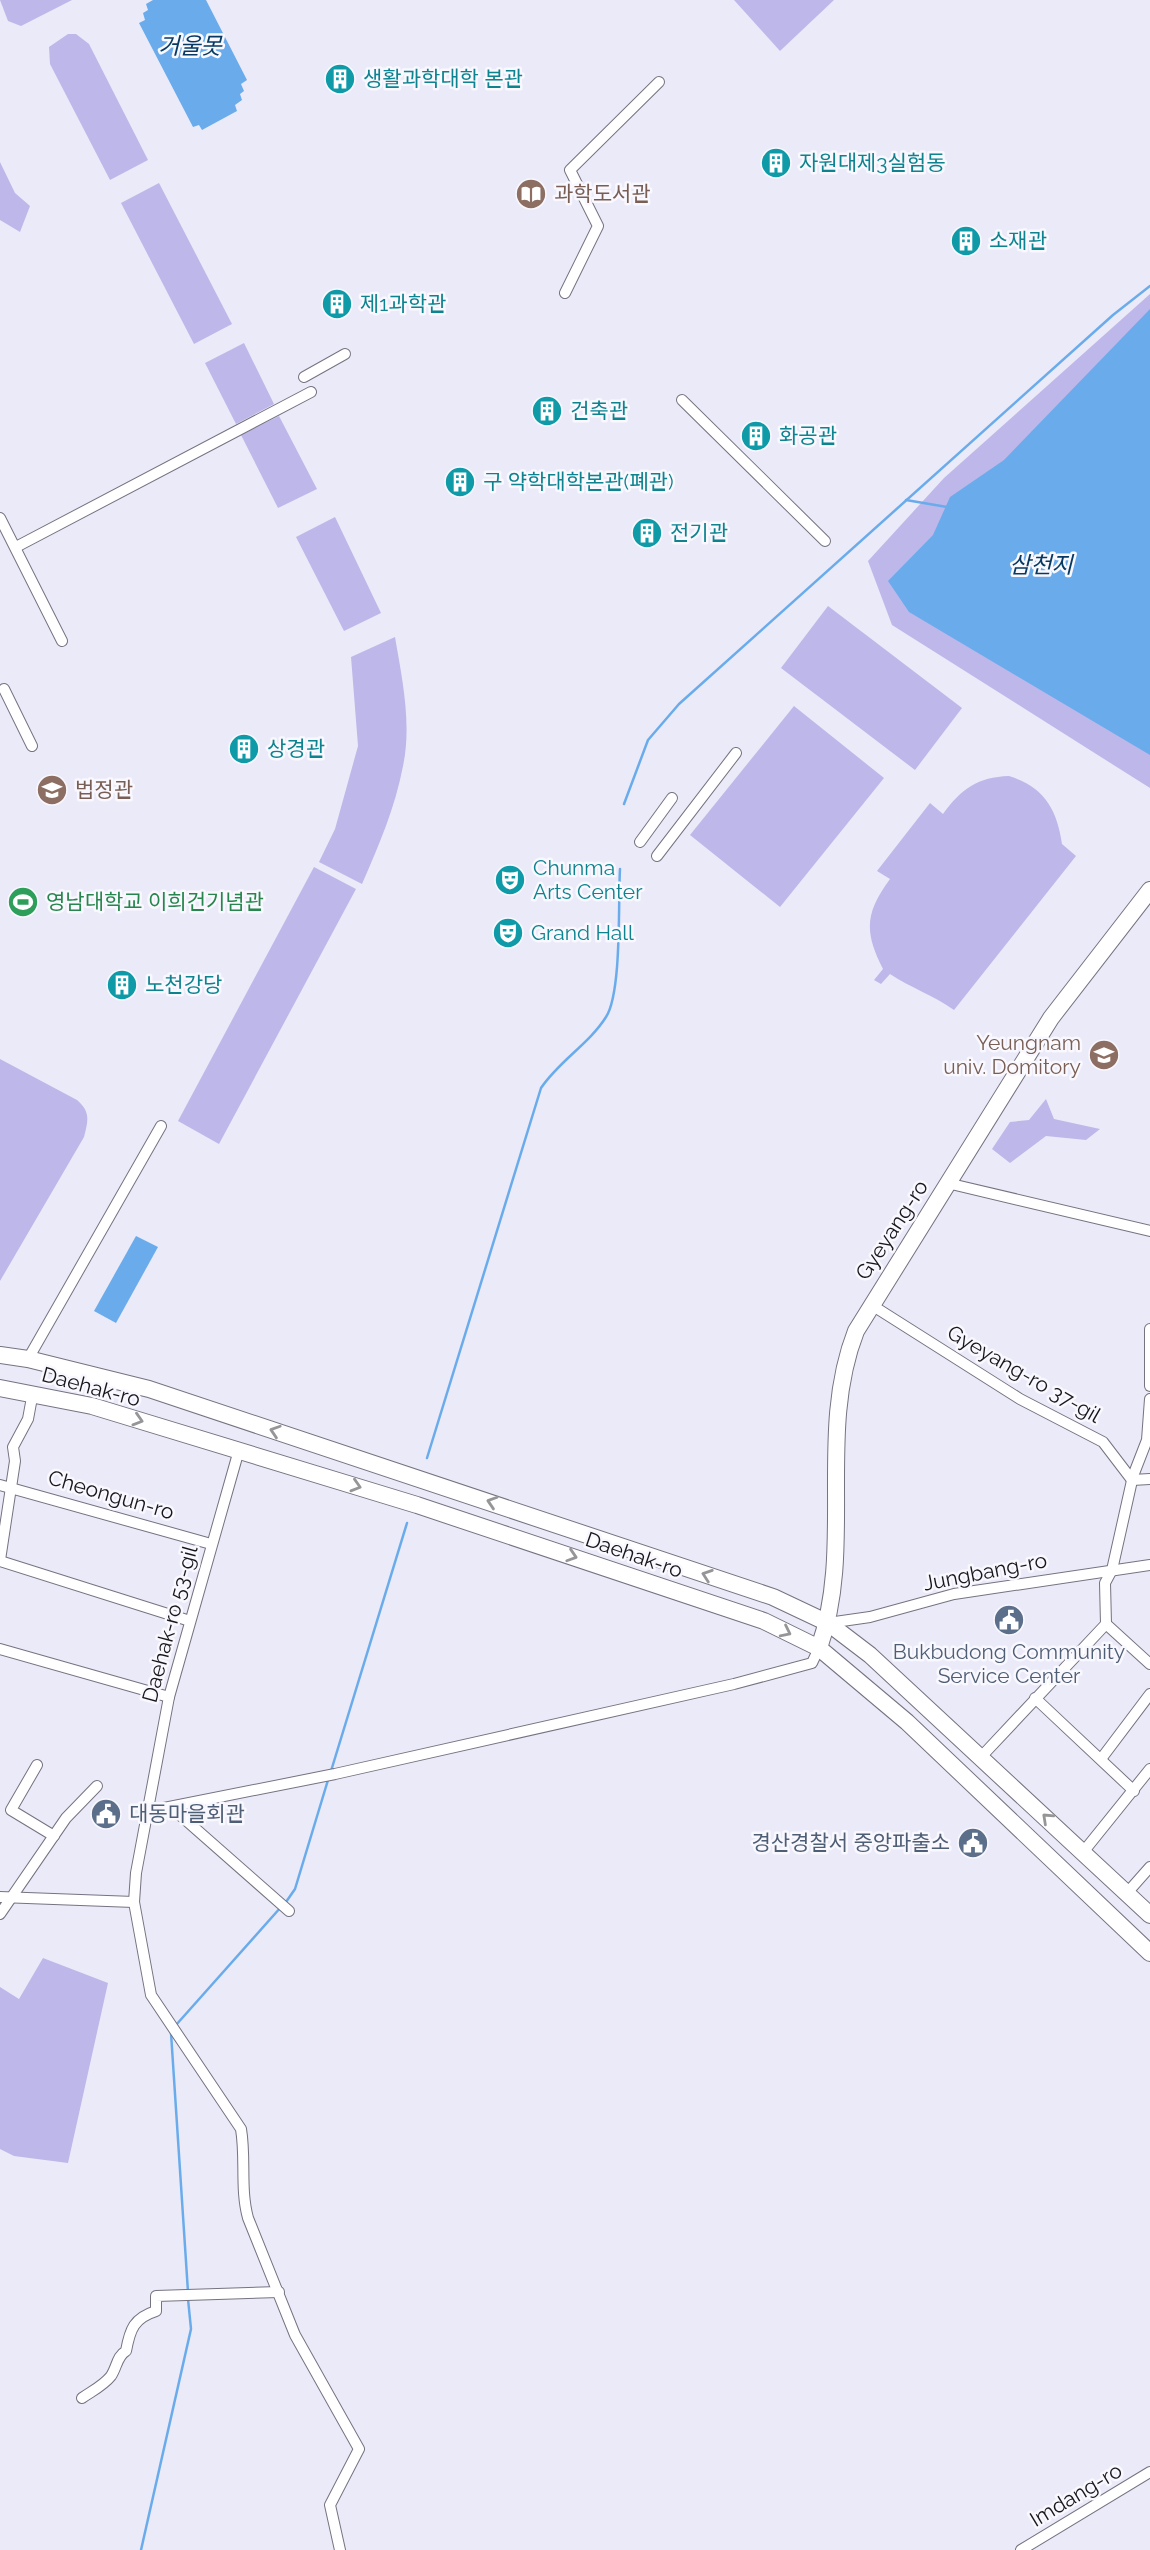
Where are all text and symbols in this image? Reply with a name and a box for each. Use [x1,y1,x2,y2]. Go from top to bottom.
water label: 거울못 [158,32,224,59]
building icon: 생활과학대학 본관 [323,62,357,96]
place label: 생활과학대학 본관 [363,66,523,91]
building icon: 자원대제3실험동 [759,146,793,180]
place label: 자원대제3실험동 [799,150,945,175]
library icon: 과학도서관 [514,177,548,211]
place label: 과학도서관 [554,181,651,206]
building icon: 소재관 [949,224,983,258]
place label: 소재관 [989,228,1047,253]
building icon: 제1과학관 [320,287,354,321]
place label: 제1과학관 [360,291,446,316]
building icon: 건축관 [530,394,564,428]
place label: 건축관 [570,398,628,423]
building icon: 화공관 [739,419,773,453]
place label: 화공관 [779,423,837,448]
building icon: 구 약학대학본관(폐관) [443,465,477,499]
place label: 구 약학대학본관(폐관) [483,469,674,494]
building icon: 전기관 [630,516,664,550]
place label: 전기관 [670,520,728,545]
water label: 삼천지 [1009,551,1075,578]
building icon: 상경관 [227,732,261,766]
place label: 상경관 [267,736,325,761]
school or university icon: 법정관 [35,773,69,807]
place label: 법정관 [75,777,133,802]
place label: Chunma Arts Center [533,855,643,904]
theatre icon: Chunma Arts Center [493,863,527,897]
sports icon: 영남대학교 이희건기념관 [6,885,40,919]
place label: 영남대학교 이희건기념관 [46,889,264,914]
theatre icon: Grand Hall [491,916,525,950]
place label: Grand Hall [531,920,634,945]
building icon: 노천강당 [105,968,139,1002]
place label: 노천강당 [145,972,222,997]
place label: Yeungnam univ. Domitory [943,1030,1081,1079]
school or university icon: Yeungnam univ. Domitory [1087,1038,1121,1072]
street label: Gyeyang-ro [850,1175,933,1284]
street label: Gyeyang-ro 37-gil [943,1319,1106,1428]
street label: Daehak-ro [39,1361,143,1412]
one-way arrow [132,1412,144,1427]
one-way arrow [270,1425,282,1439]
street label: Cheongun-ro [45,1465,177,1524]
one-way arrow [349,1477,361,1492]
one-way arrow [486,1495,498,1510]
street label: Daehak-ro [582,1526,686,1583]
street label: Daehak-ro 53-gil [137,1543,203,1705]
one-way arrow [566,1547,578,1562]
street label: Jungbang-ro [921,1547,1049,1596]
one-way arrow [702,1569,714,1583]
public building icon: Bukbudong Community Service Center [992,1603,1026,1637]
one-way arrow [779,1624,791,1638]
place label: Bukbudong Community Service Center [893,1639,1125,1688]
public building icon: 대동마을회관 [89,1797,123,1831]
place label: 대동마을회관 [129,1801,245,1826]
one-way arrow [1042,1813,1055,1826]
public building icon: 경산경찰서 중앙파출소 [956,1826,990,1860]
place label: 경산경찰서 중앙파출소 [751,1830,950,1855]
street label: Imdang-ro [1025,2457,1126,2532]

